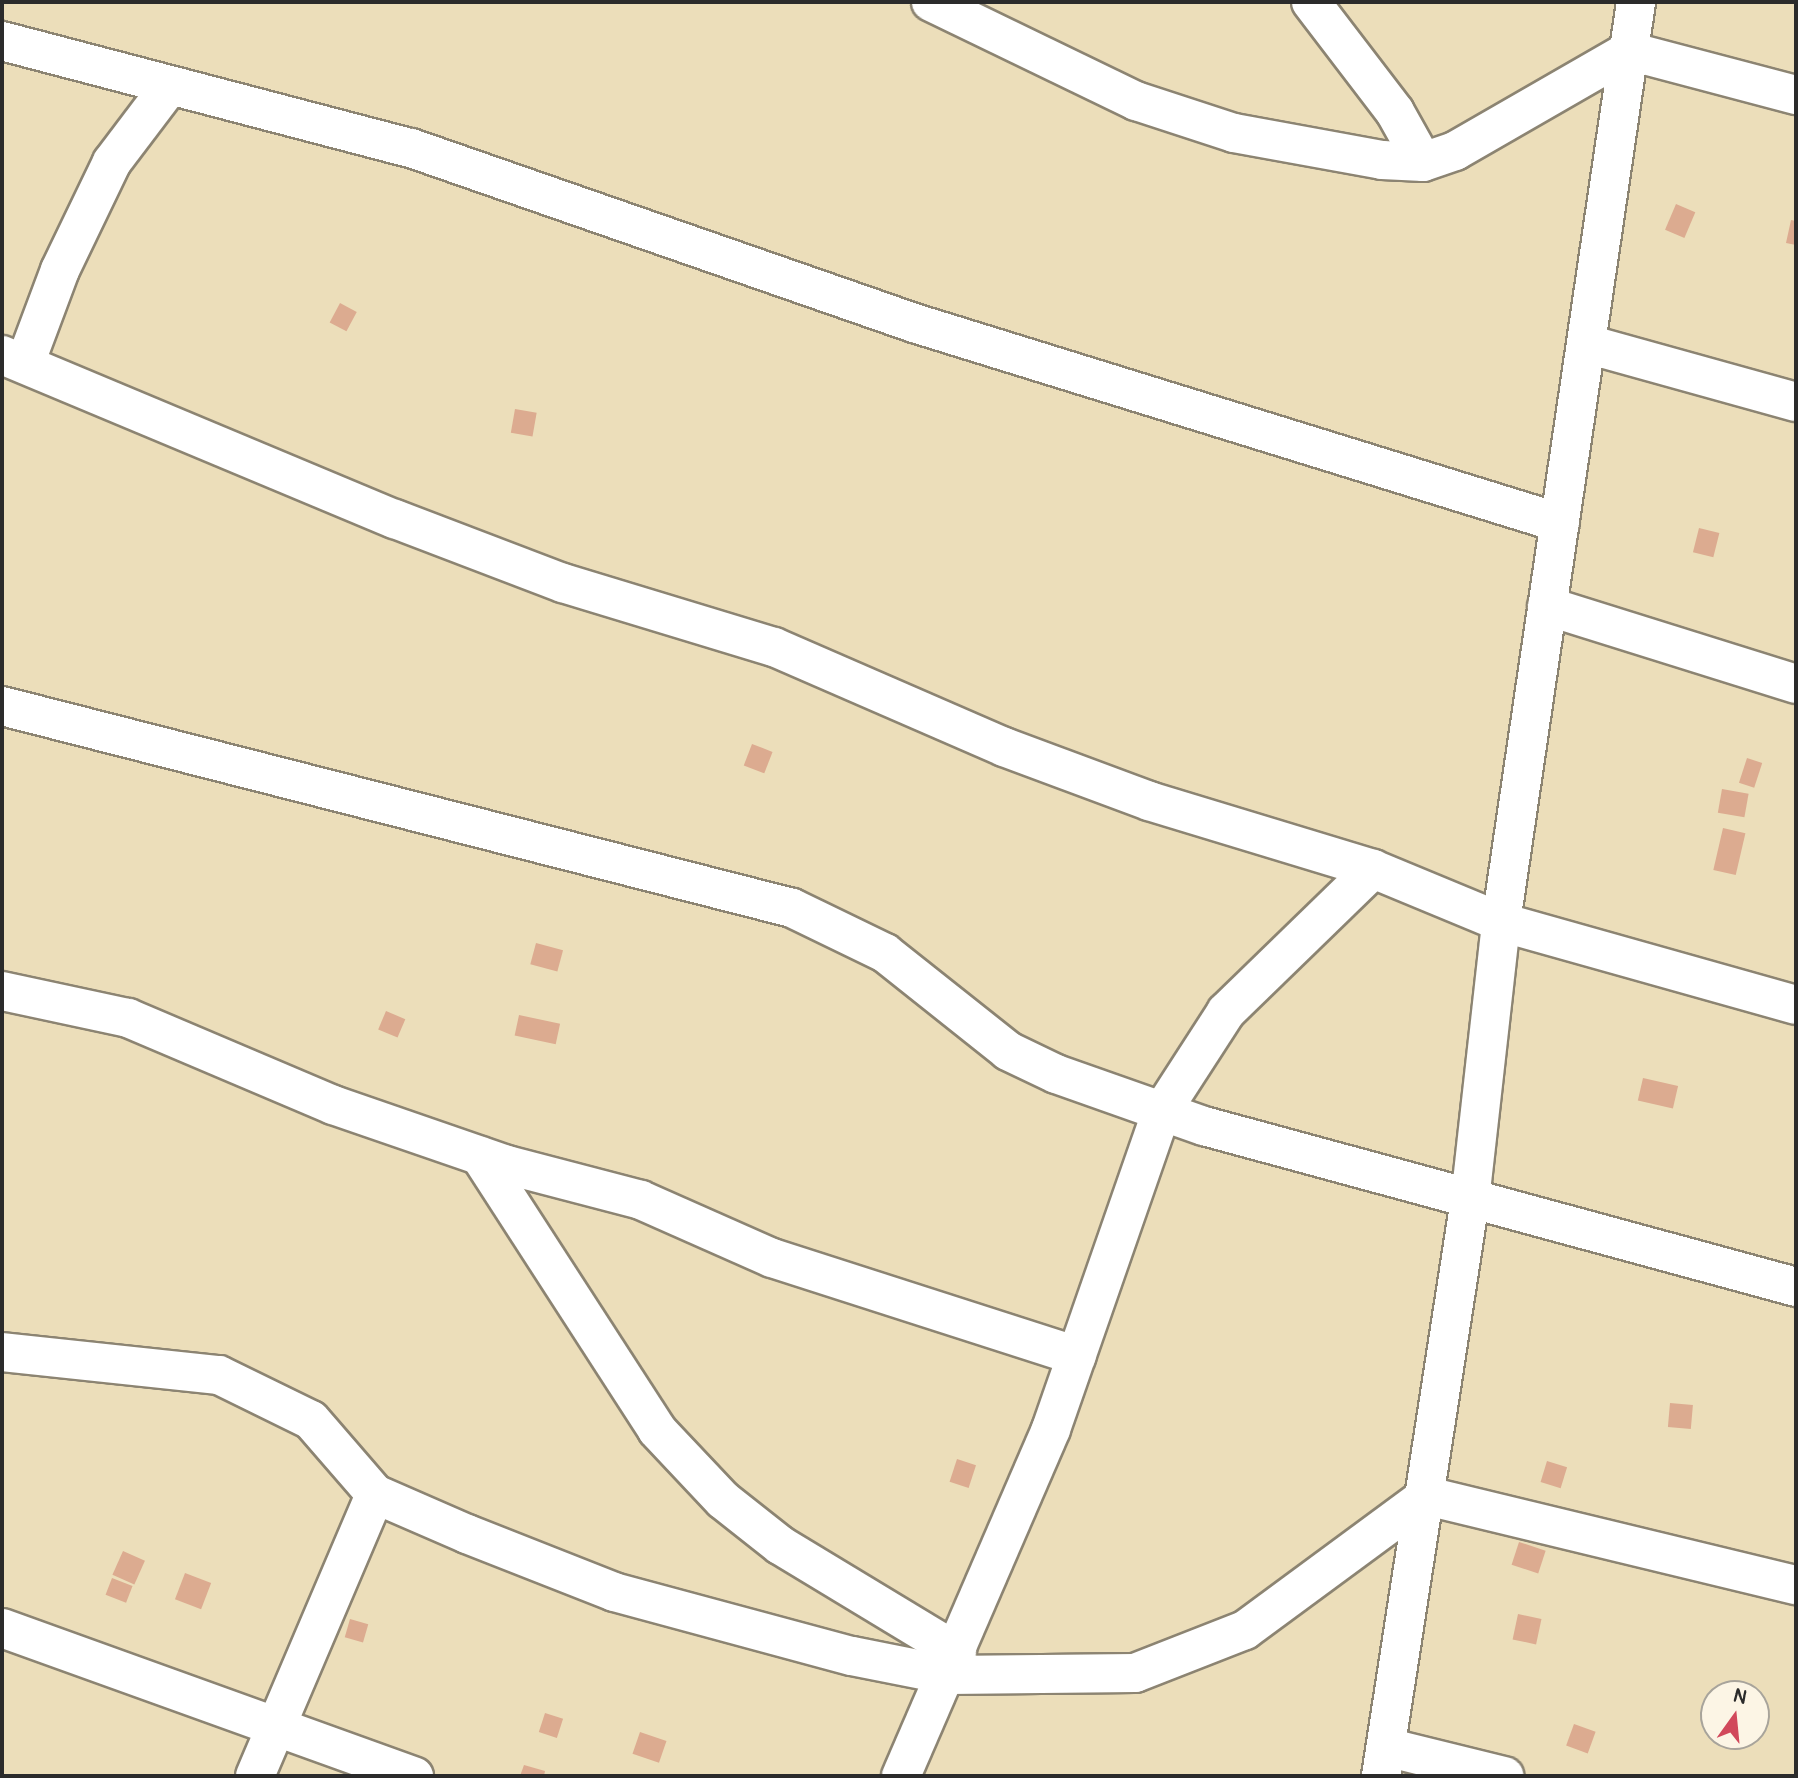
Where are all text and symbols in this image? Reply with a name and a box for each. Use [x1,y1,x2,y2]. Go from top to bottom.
north arrow [1700,1680,1770,1750]
text: N [1731,1683,1749,1710]

